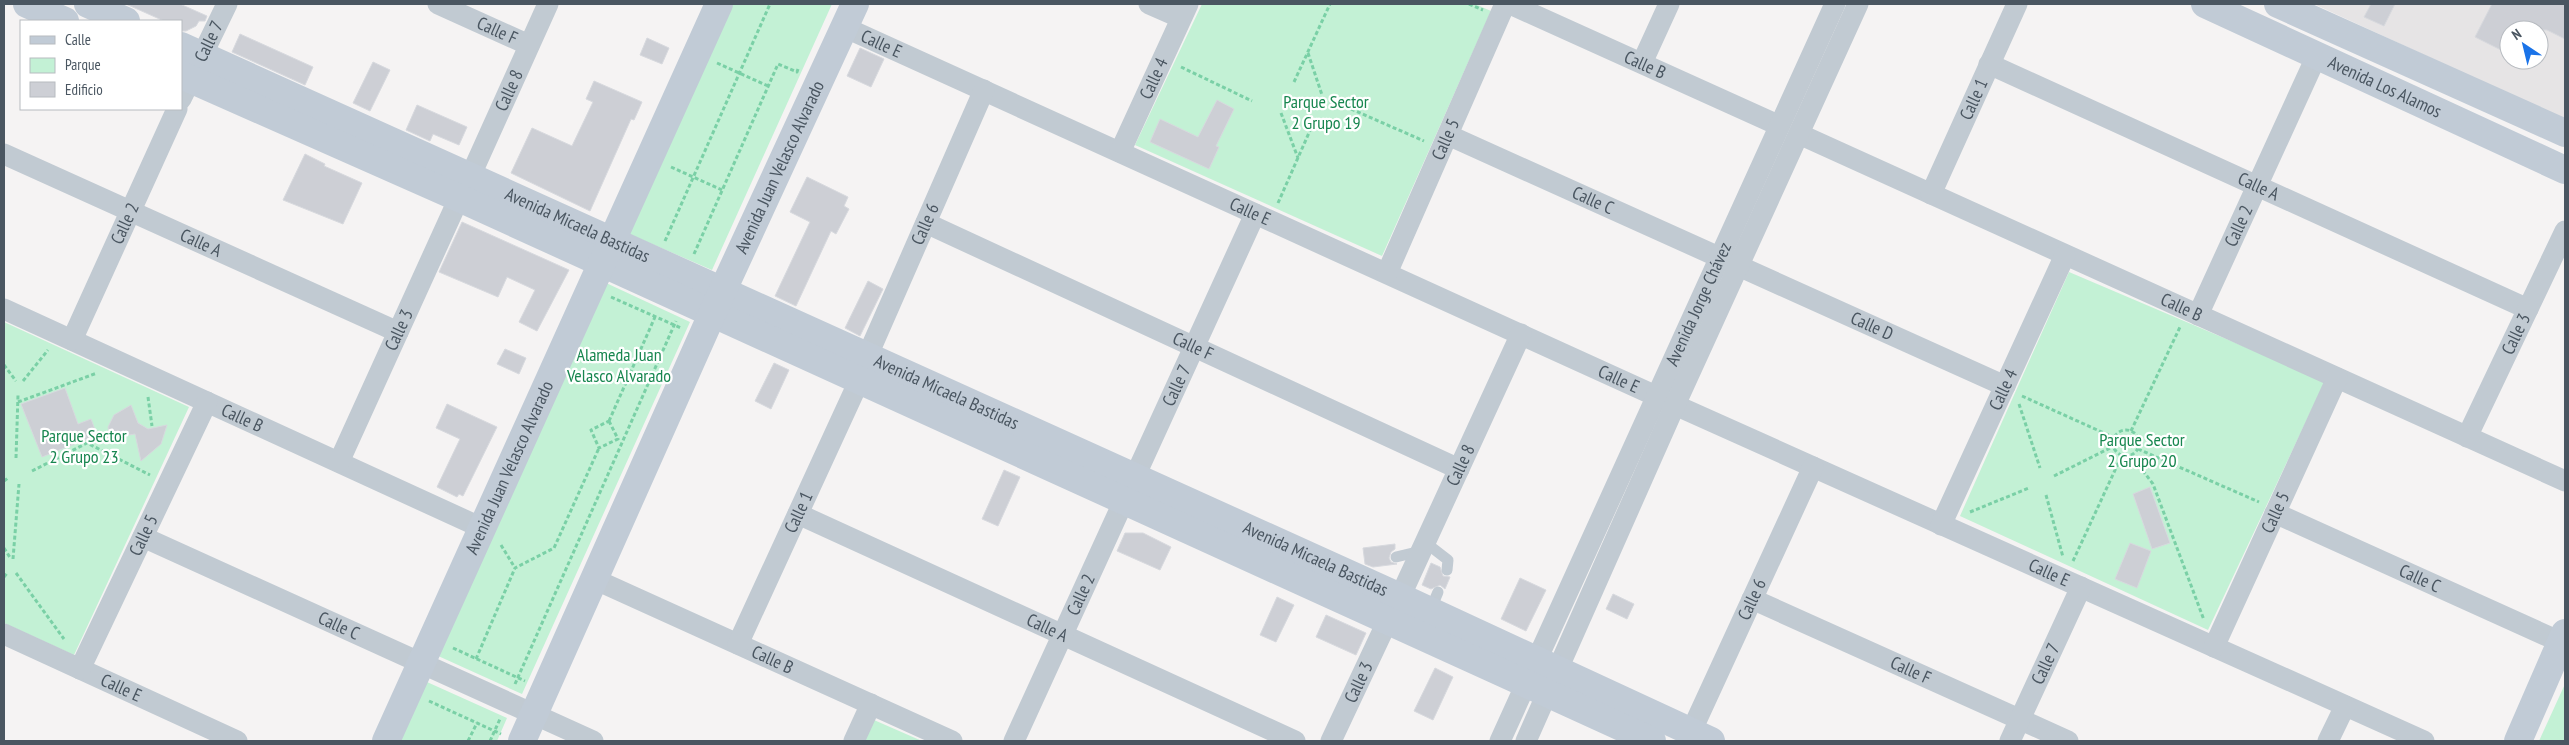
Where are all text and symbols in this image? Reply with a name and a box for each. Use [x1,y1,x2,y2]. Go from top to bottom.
street label: Calle F [473,11,521,49]
street label: Calle 7 [189,17,228,66]
legend [20,20,182,110]
north arrow [2499,20,2549,70]
street label: Calle E [857,24,906,63]
text: N [2508,25,2525,44]
text: Calle [65,30,91,49]
street label: Calle B [1621,45,1670,84]
street label: Avenida Los Alamos [2325,50,2445,123]
street label: Calle 4 [1134,54,1173,103]
text: Parque [65,55,101,74]
street label: Calle 8 [489,66,528,115]
street label: Calle 1 [1954,75,1993,123]
street label: Avenida Juan Velasco Alvarado [729,77,829,257]
text: Edificio [65,80,103,99]
park label: Parque Sector 2 Grupo 19 [1283,90,1369,134]
street label: Calle 5 [1426,115,1464,163]
street label: Calle A [2234,167,2283,206]
street label: Calle C [1569,181,1618,219]
street label: Avenida Micaela Bastidas [502,182,654,267]
street label: Calle E [1226,192,1274,230]
street label: Calle 2 [105,199,144,248]
street label: Calle 6 [906,200,944,248]
street label: Calle 2 [2219,201,2258,250]
street label: Calle A [177,223,226,262]
street label: Avenida Jorge Chávez [1660,238,1736,369]
street label: Calle B [2157,287,2206,326]
street label: Calle 3 [379,305,418,354]
street label: Calle D [1847,306,1897,345]
street label: Calle 3 [2496,309,2535,358]
street label: Calle F [1169,326,1217,365]
park label: Alameda Juan Velasco Alvarado [566,343,671,387]
street label: Avenida Micaela Bastidas [871,349,1023,434]
street label: Calle E [1595,359,1643,398]
street label: Calle 7 [1157,361,1196,410]
street label: Calle 4 [1983,365,2022,414]
street label: Avenida Juan Velasco Alvarado [460,377,558,558]
street label: Calle B [218,398,267,437]
park label: Parque Sector 2 Grupo 23 [41,424,127,468]
park label: Parque Sector 2 Grupo 20 [2099,428,2185,472]
street label: Calle 8 [1441,441,1480,489]
street label: Calle 1 [779,488,818,536]
street label: Calle 5 [2256,488,2294,537]
street label: Calle 5 [124,511,163,559]
street label: Avenida Micaela Bastidas [1240,516,1392,601]
street label: Calle E [2025,553,2073,592]
street label: Calle C [2396,559,2444,597]
street label: Calle 2 [1061,570,1100,619]
street label: Calle 6 [1732,575,1771,624]
street label: Calle C [315,606,363,645]
street label: Calle A [1023,608,1072,647]
street label: Calle 7 [2026,639,2065,688]
street label: Calle B [748,640,797,679]
street label: Calle F [1887,651,1935,689]
street label: Calle 3 [1339,658,1378,706]
street label: Calle E [97,668,146,707]

